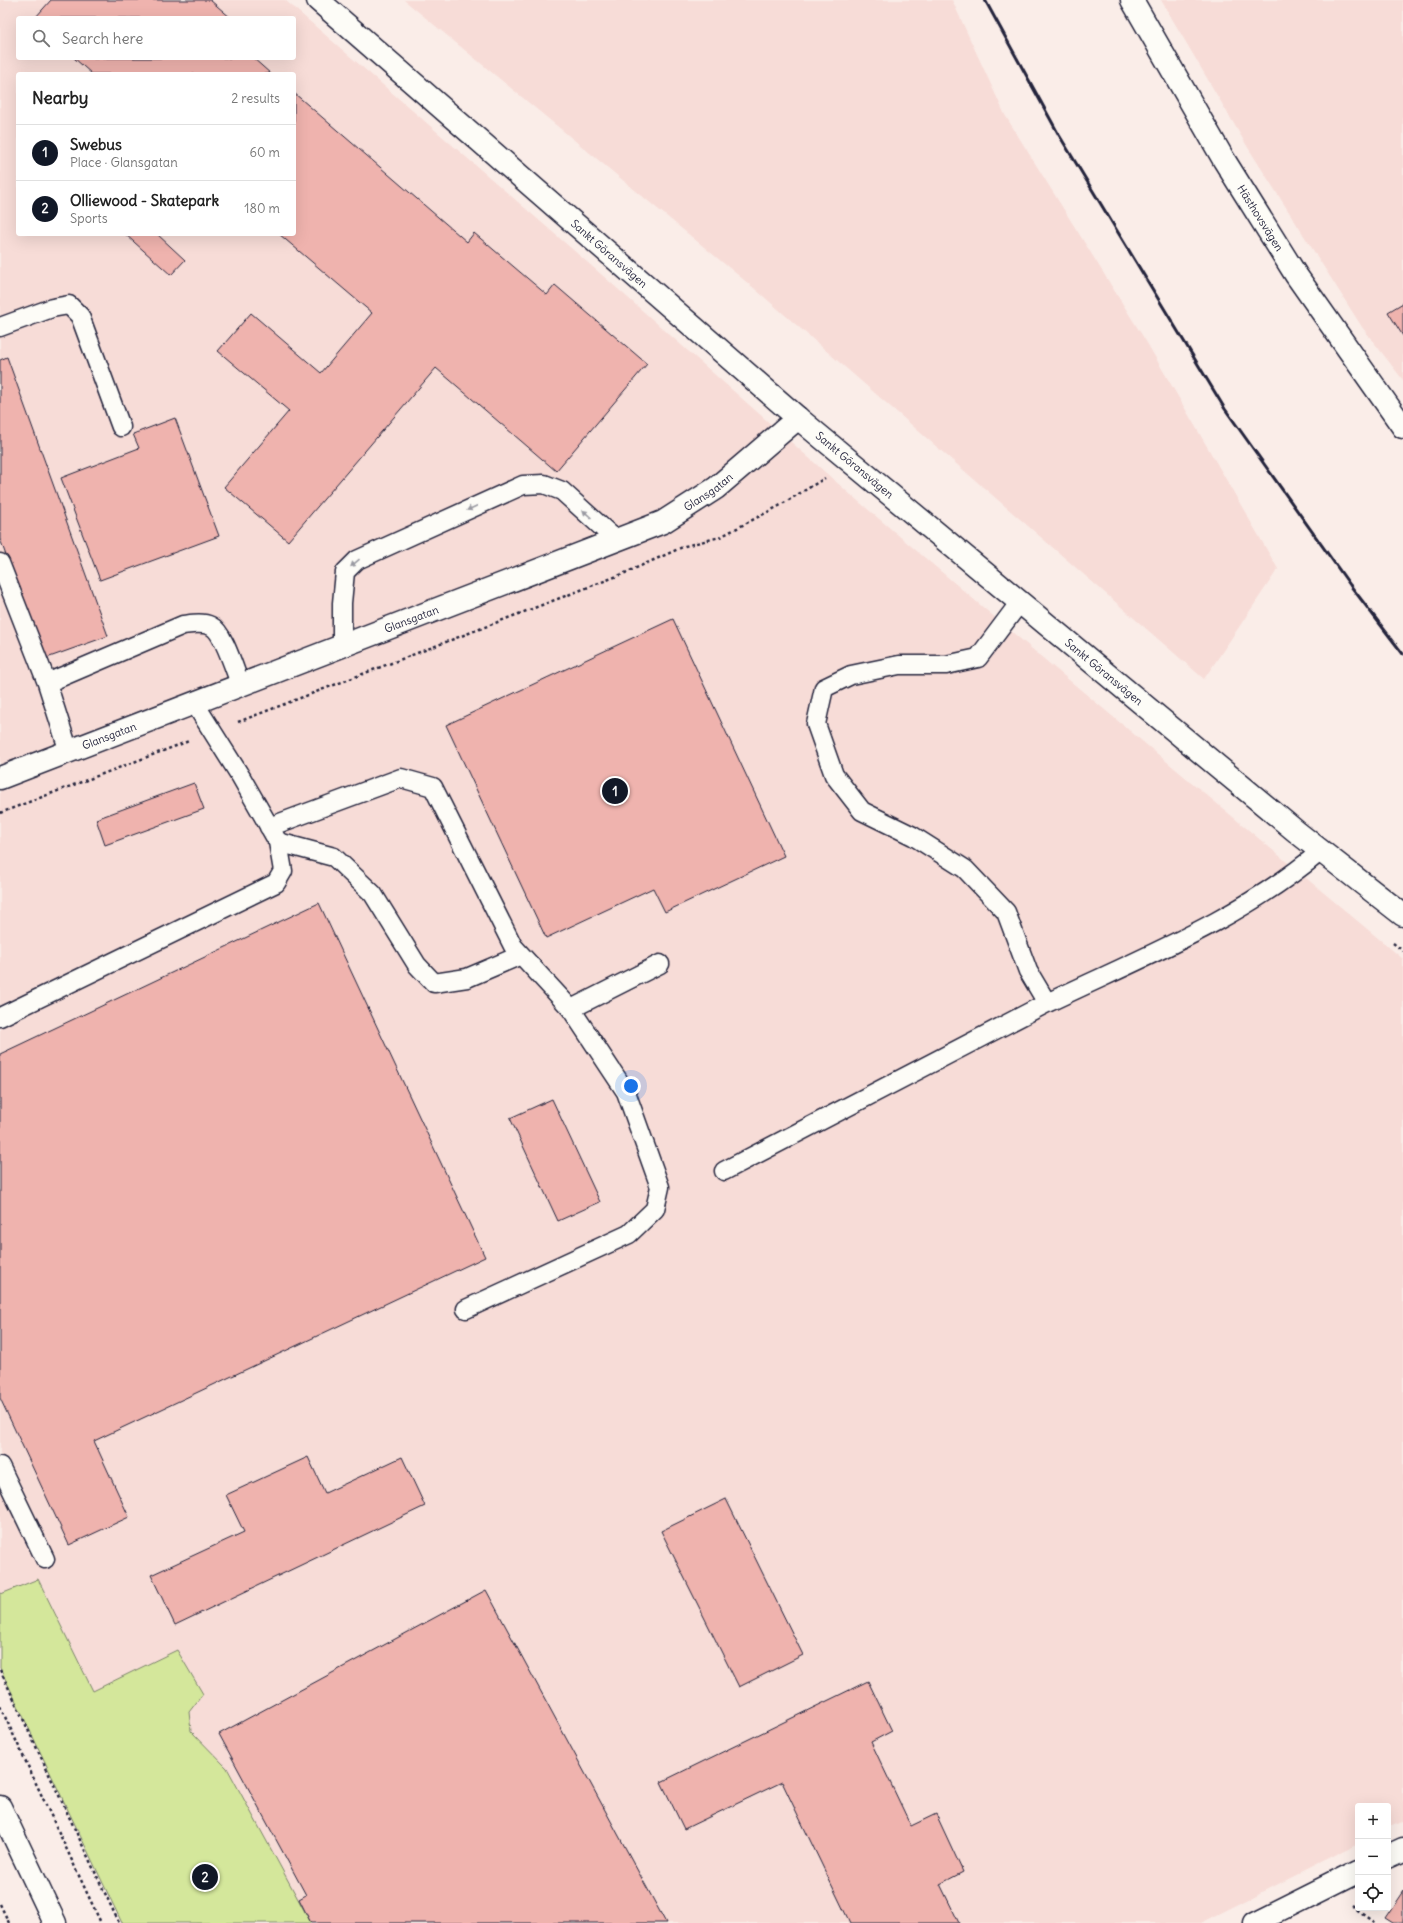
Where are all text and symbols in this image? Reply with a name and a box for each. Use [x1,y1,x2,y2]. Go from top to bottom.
search box [16,16,296,60]
icon: search [30,27,52,49]
text: Search here [62,29,143,48]
text: Nearby [32,87,88,109]
text: 2 results [231,90,280,107]
text: Swebus [70,135,122,154]
text: 1 [42,144,48,161]
text: 60 m [249,144,280,161]
text: Place · Glansgatan [70,154,178,171]
street label: Hästhovsvägen [1234,182,1286,254]
text: Olliewood - Skatepark [70,191,219,210]
text: 2 [41,200,49,217]
text: 180 m [244,200,280,217]
text: Sports [70,210,108,227]
street label: Sankt Göransvägen [568,216,650,291]
street label: Sankt Göransvägen [813,429,896,501]
street label: Glansgatan [681,470,736,514]
one-way arrow [467,505,478,511]
one-way arrow [582,509,593,518]
one-way arrow [350,558,360,567]
street label: Glansgatan [382,602,440,636]
street label: Sankt Göransvägen [1062,636,1146,708]
street label: Glansgatan [80,719,138,753]
pin: 1 [602,776,628,806]
your location [621,1076,641,1096]
map controls [1355,1803,1391,1911]
button: + [1355,1803,1391,1839]
button: − [1355,1839,1391,1875]
pin: 2 [192,1862,218,1892]
button: locate [1355,1875,1391,1911]

